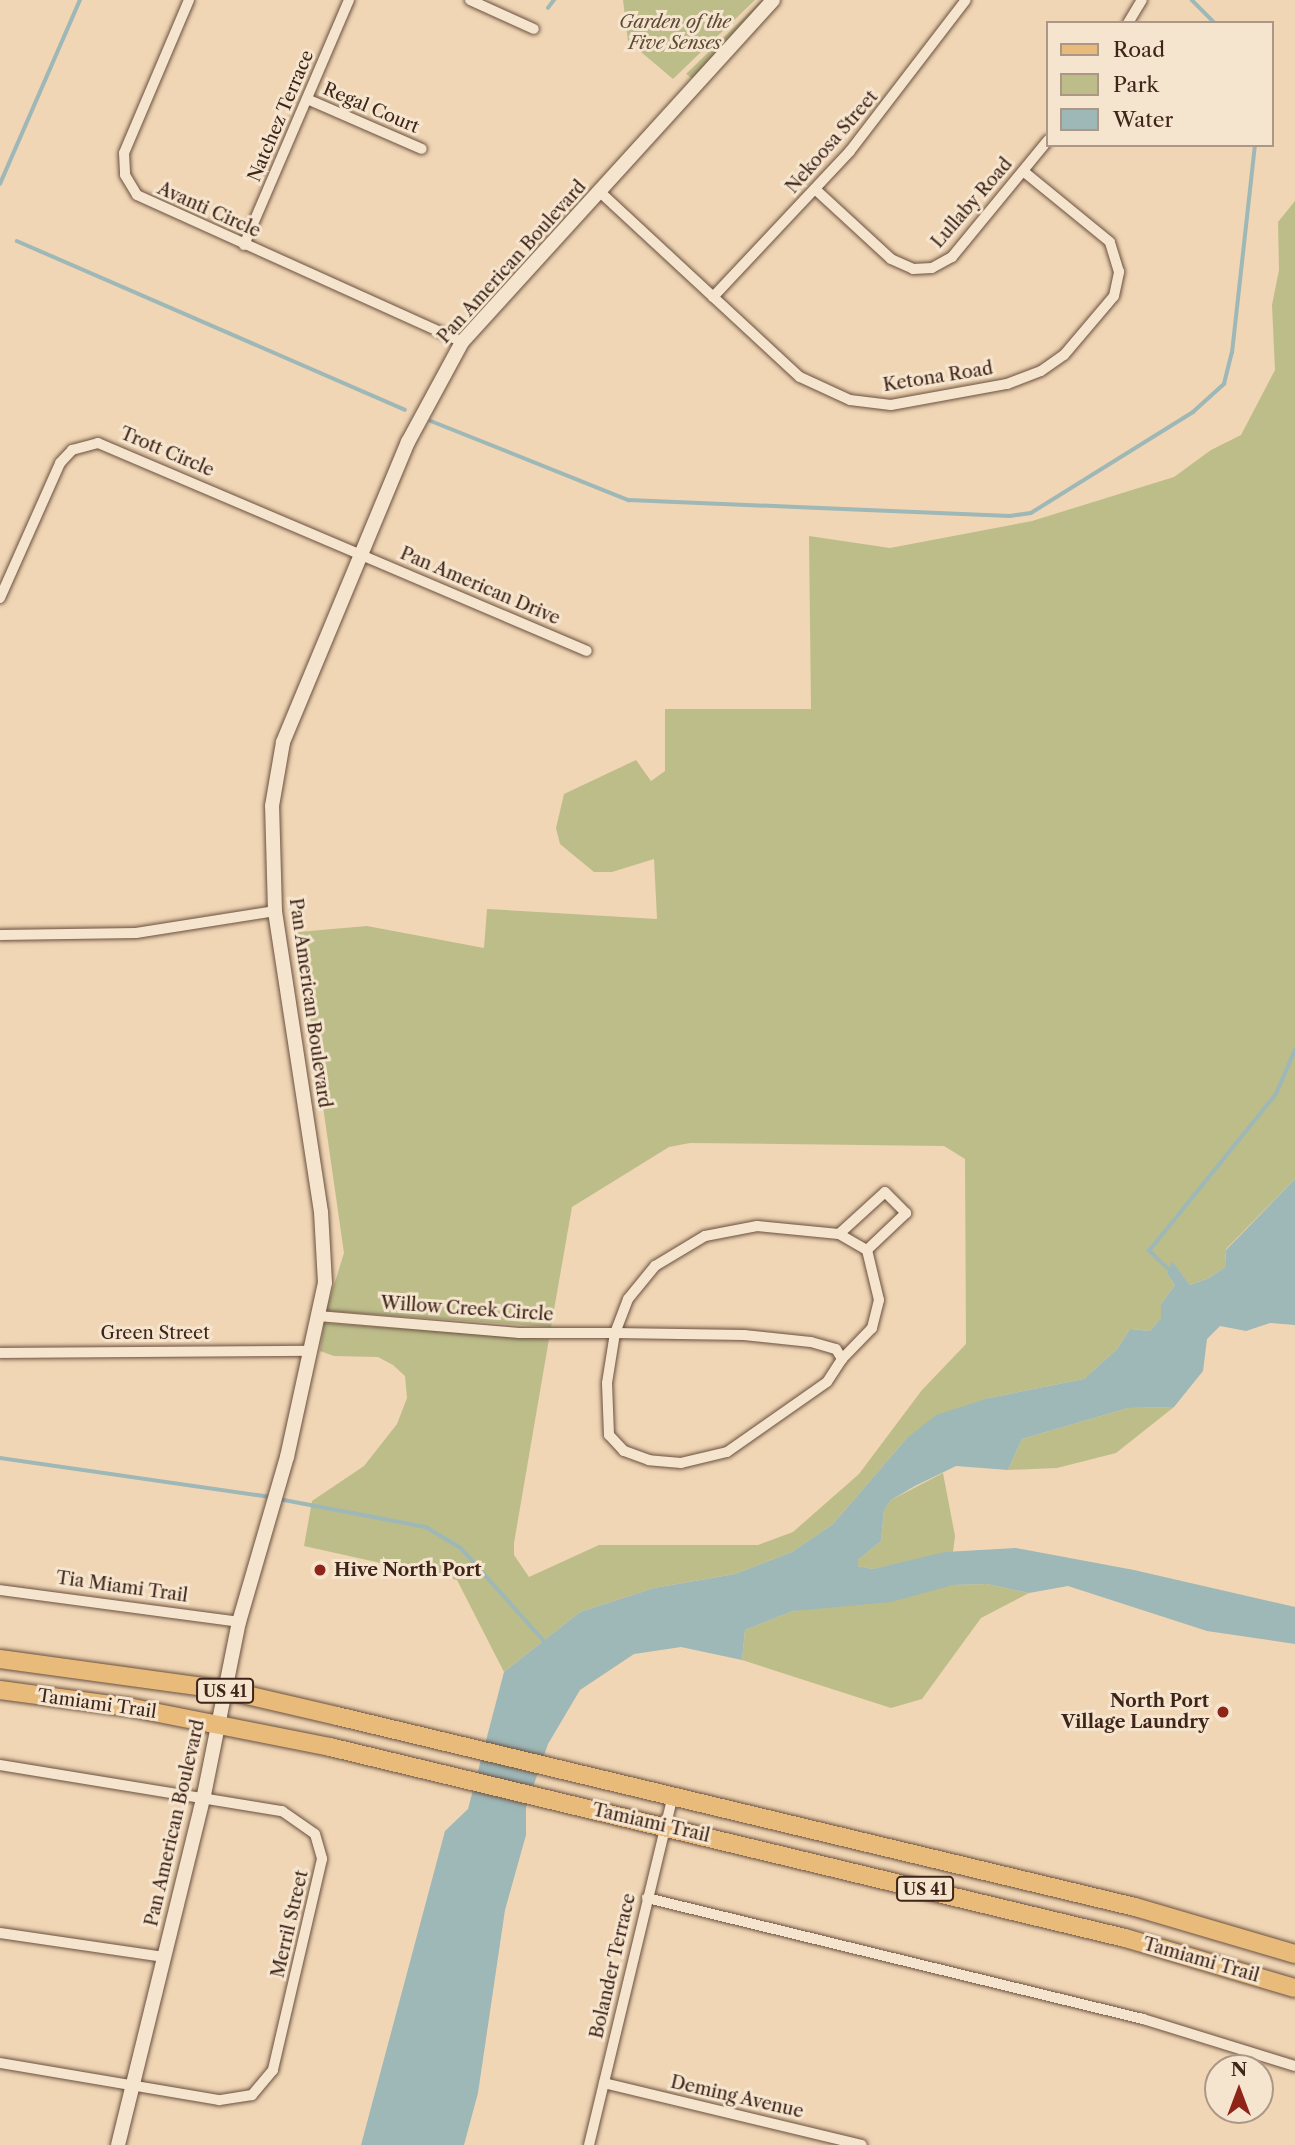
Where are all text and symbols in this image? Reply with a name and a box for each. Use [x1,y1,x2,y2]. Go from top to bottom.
park label: Garden of the Five Senses [619,12,731,54]
legend [1046,21,1274,147]
text: Road [1113,37,1165,62]
street label: Natchez Terrace [243,47,319,185]
text: Park [1113,72,1159,97]
street label: Regal Court [320,78,422,138]
street label: Nekoosa Street [781,86,883,198]
text: Water [1113,107,1173,132]
street label: Lullaby Road [927,153,1017,253]
street label: Pan American Boulevard [433,176,591,348]
street label: Avanti Circle [154,178,264,242]
street label: Ketona Road [881,358,995,396]
street label: Trott Circle [117,423,217,481]
street label: Pan American Drive [397,542,563,630]
street label: Pan American Boulevard [285,896,335,1110]
street label: Willow Creek Circle [379,1292,555,1326]
street label: Green Street [100,1322,210,1344]
place label: Hive North Port [334,1559,482,1581]
marker: Hive North Port [312,1562,328,1578]
street label: Tia Miami Trail [54,1567,190,1607]
road number: US 41 [195,1679,255,1704]
street label: Tamiami Trail [36,1685,158,1723]
place label: North Port Village Laundry [1061,1691,1209,1734]
marker: North Port Village Laundry [1215,1704,1231,1720]
street label: Pan American Boulevard [141,1717,209,1929]
street label: Tamiami Trail [590,1799,712,1847]
street label: Merril Street [267,1868,313,1980]
road number: US 41 [895,1876,955,1901]
street label: Bolander Terrace [586,1891,640,2041]
street label: Tamiami Trail [1140,1933,1262,1987]
north arrow [1204,2054,1274,2124]
text: N [1231,2058,1247,2081]
street label: Deming Avenue [668,2071,806,2123]

